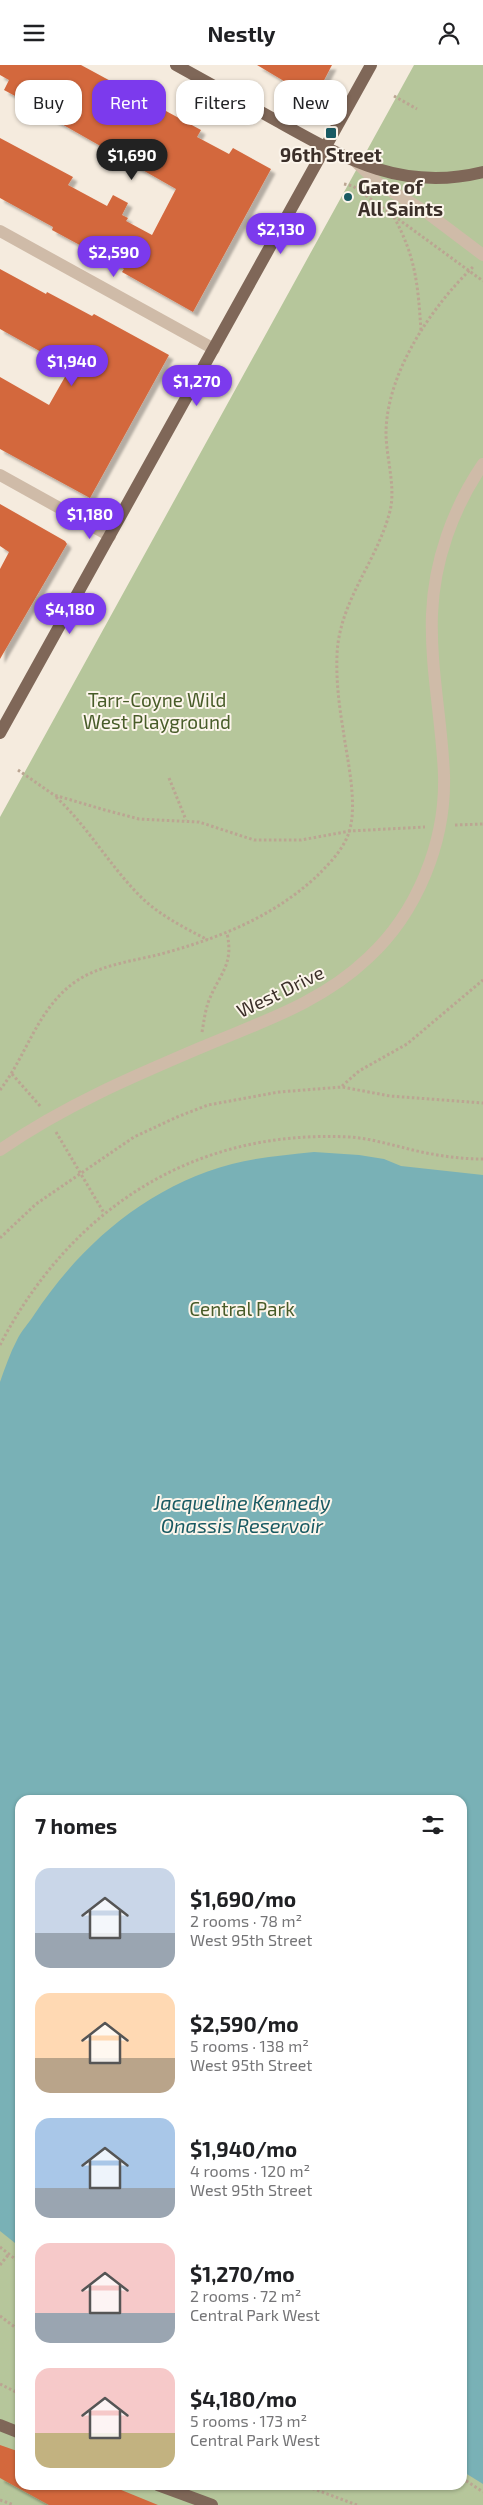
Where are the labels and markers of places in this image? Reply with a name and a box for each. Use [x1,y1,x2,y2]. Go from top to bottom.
marker: 96th Street [324,126,338,140]
pin: $1,690 [91,139,173,181]
place label: 96th Street [280,143,382,166]
place label: Gate of All Saints [358,175,443,220]
marker: Gate of All Saints [342,191,354,203]
pin: $2,130 [240,213,322,255]
pin: $2,590 [73,235,155,278]
pin: $1,940 [31,345,113,387]
pin: $1,270 [156,365,238,407]
pin: $1,180 [49,497,131,540]
pin: $4,180 [29,593,111,635]

